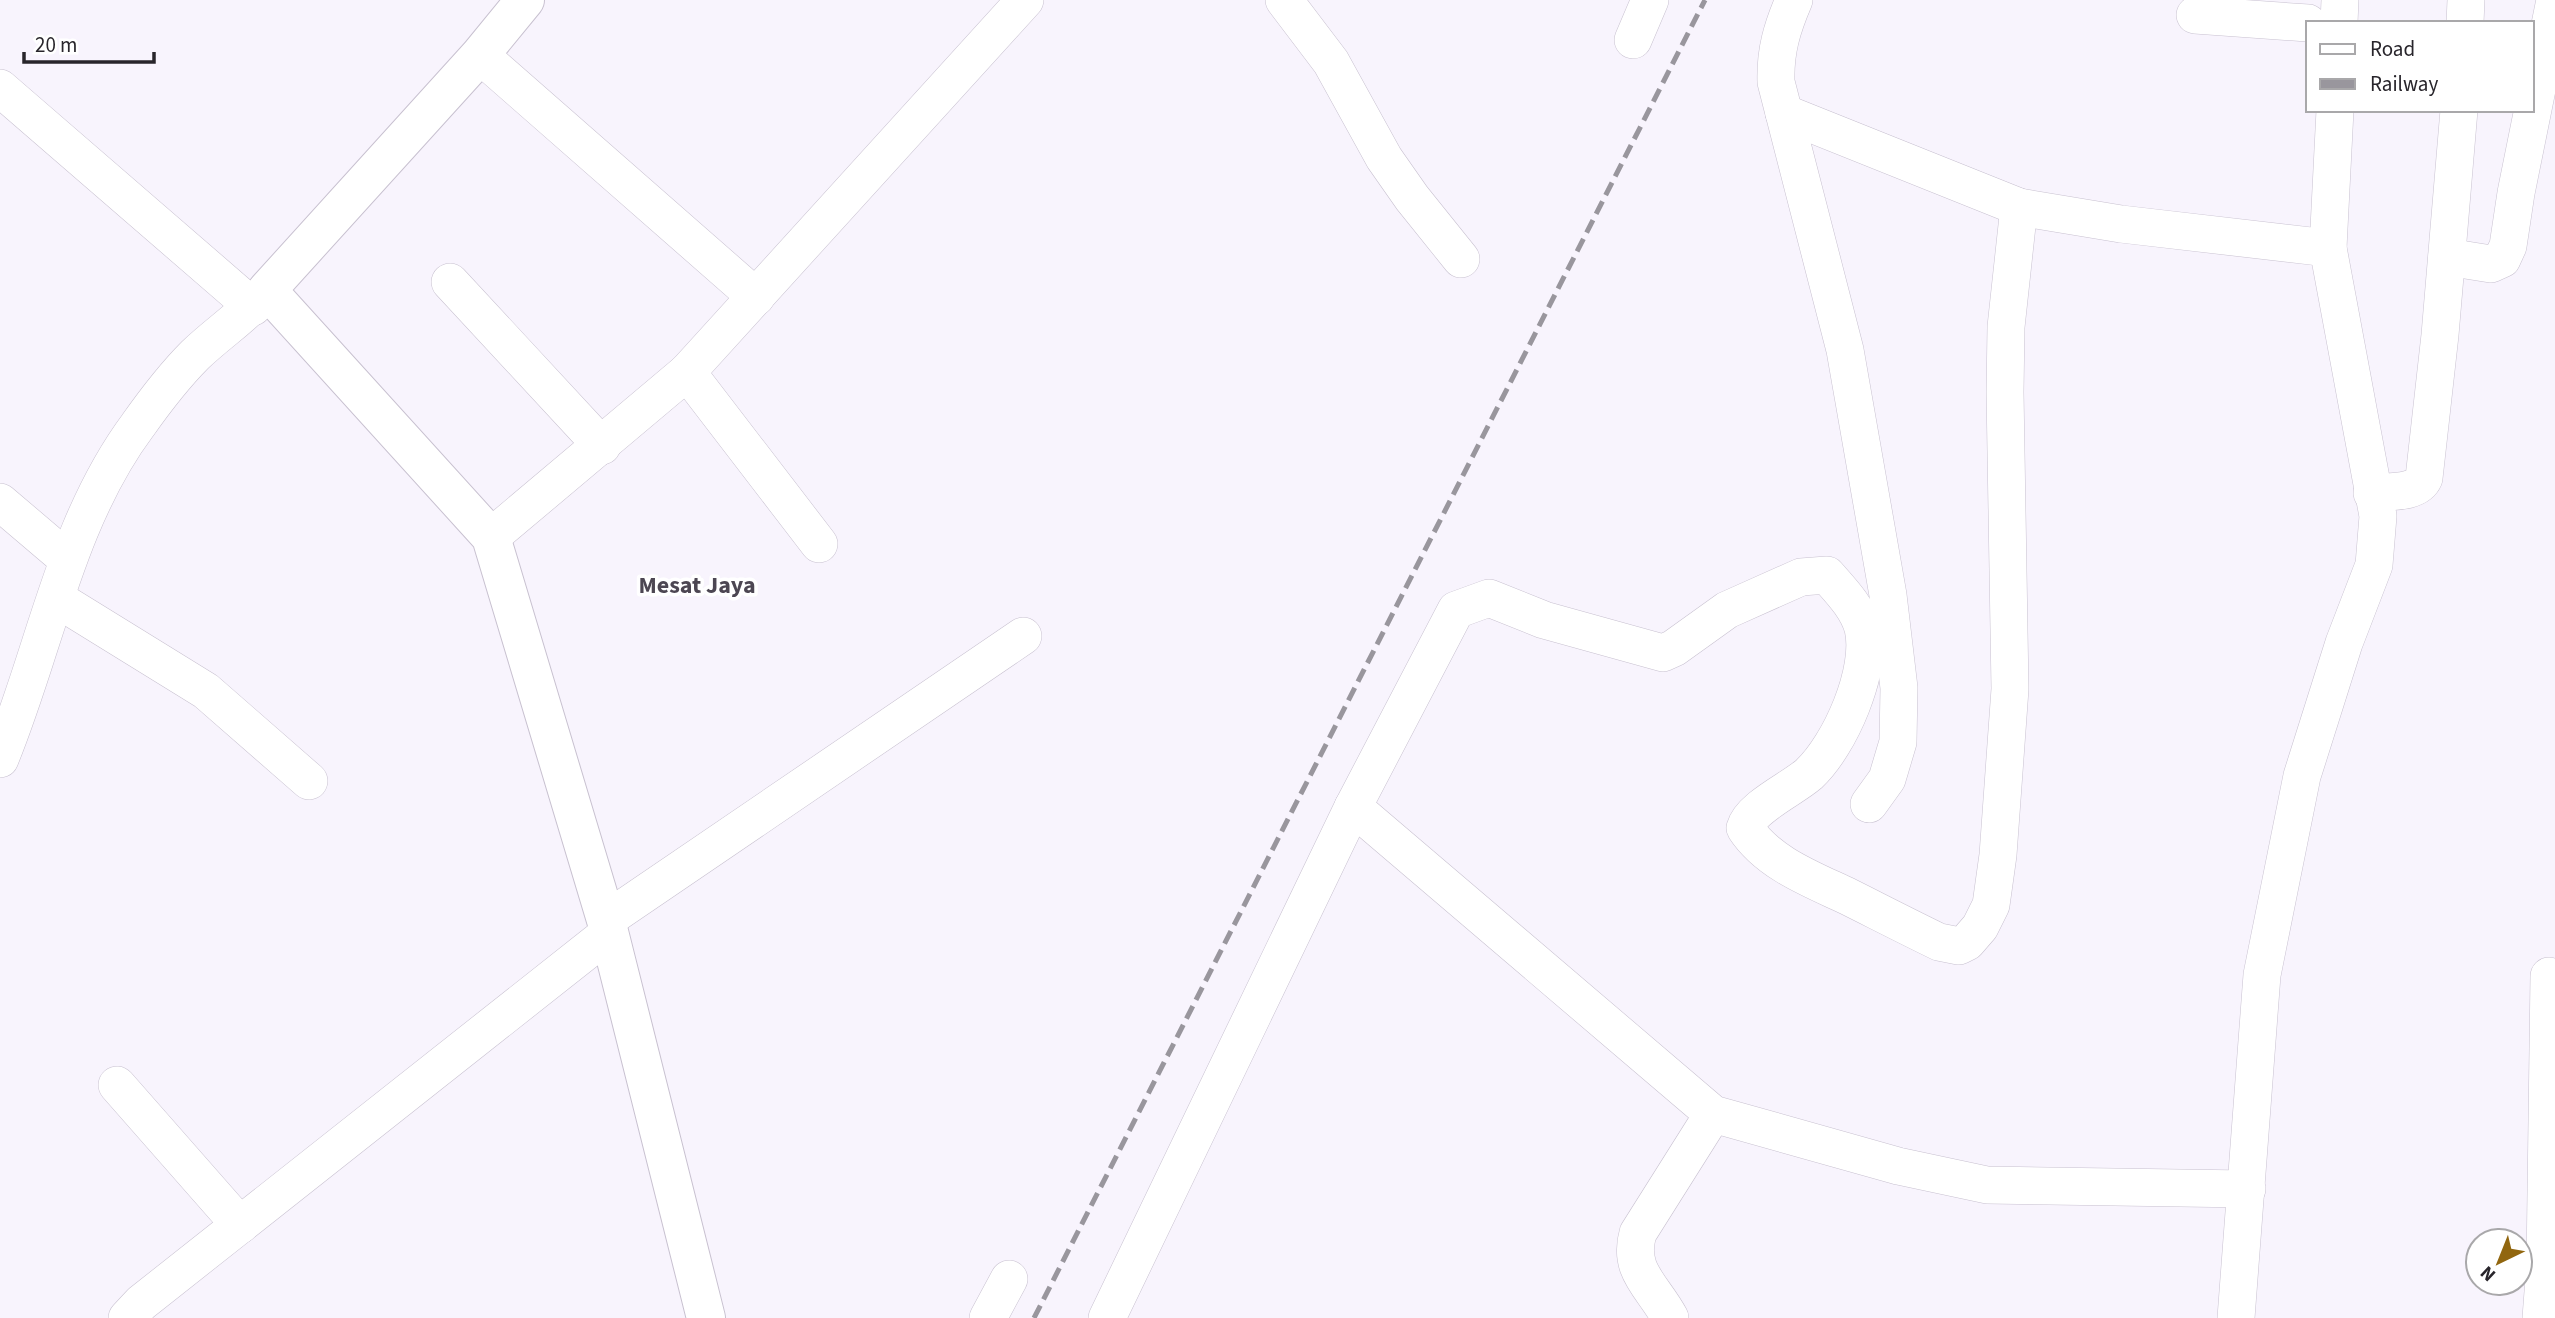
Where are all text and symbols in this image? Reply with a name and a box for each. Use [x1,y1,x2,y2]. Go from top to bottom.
scale bar [24,21,154,65]
legend [2306,21,2534,112]
text: 20 m [35,30,77,60]
text: Road [2370,34,2415,64]
text: Railway [2370,69,2438,99]
district label: Mesat Jaya [638,568,756,603]
north arrow [2464,1227,2534,1297]
text: N [2475,1259,2502,1288]

